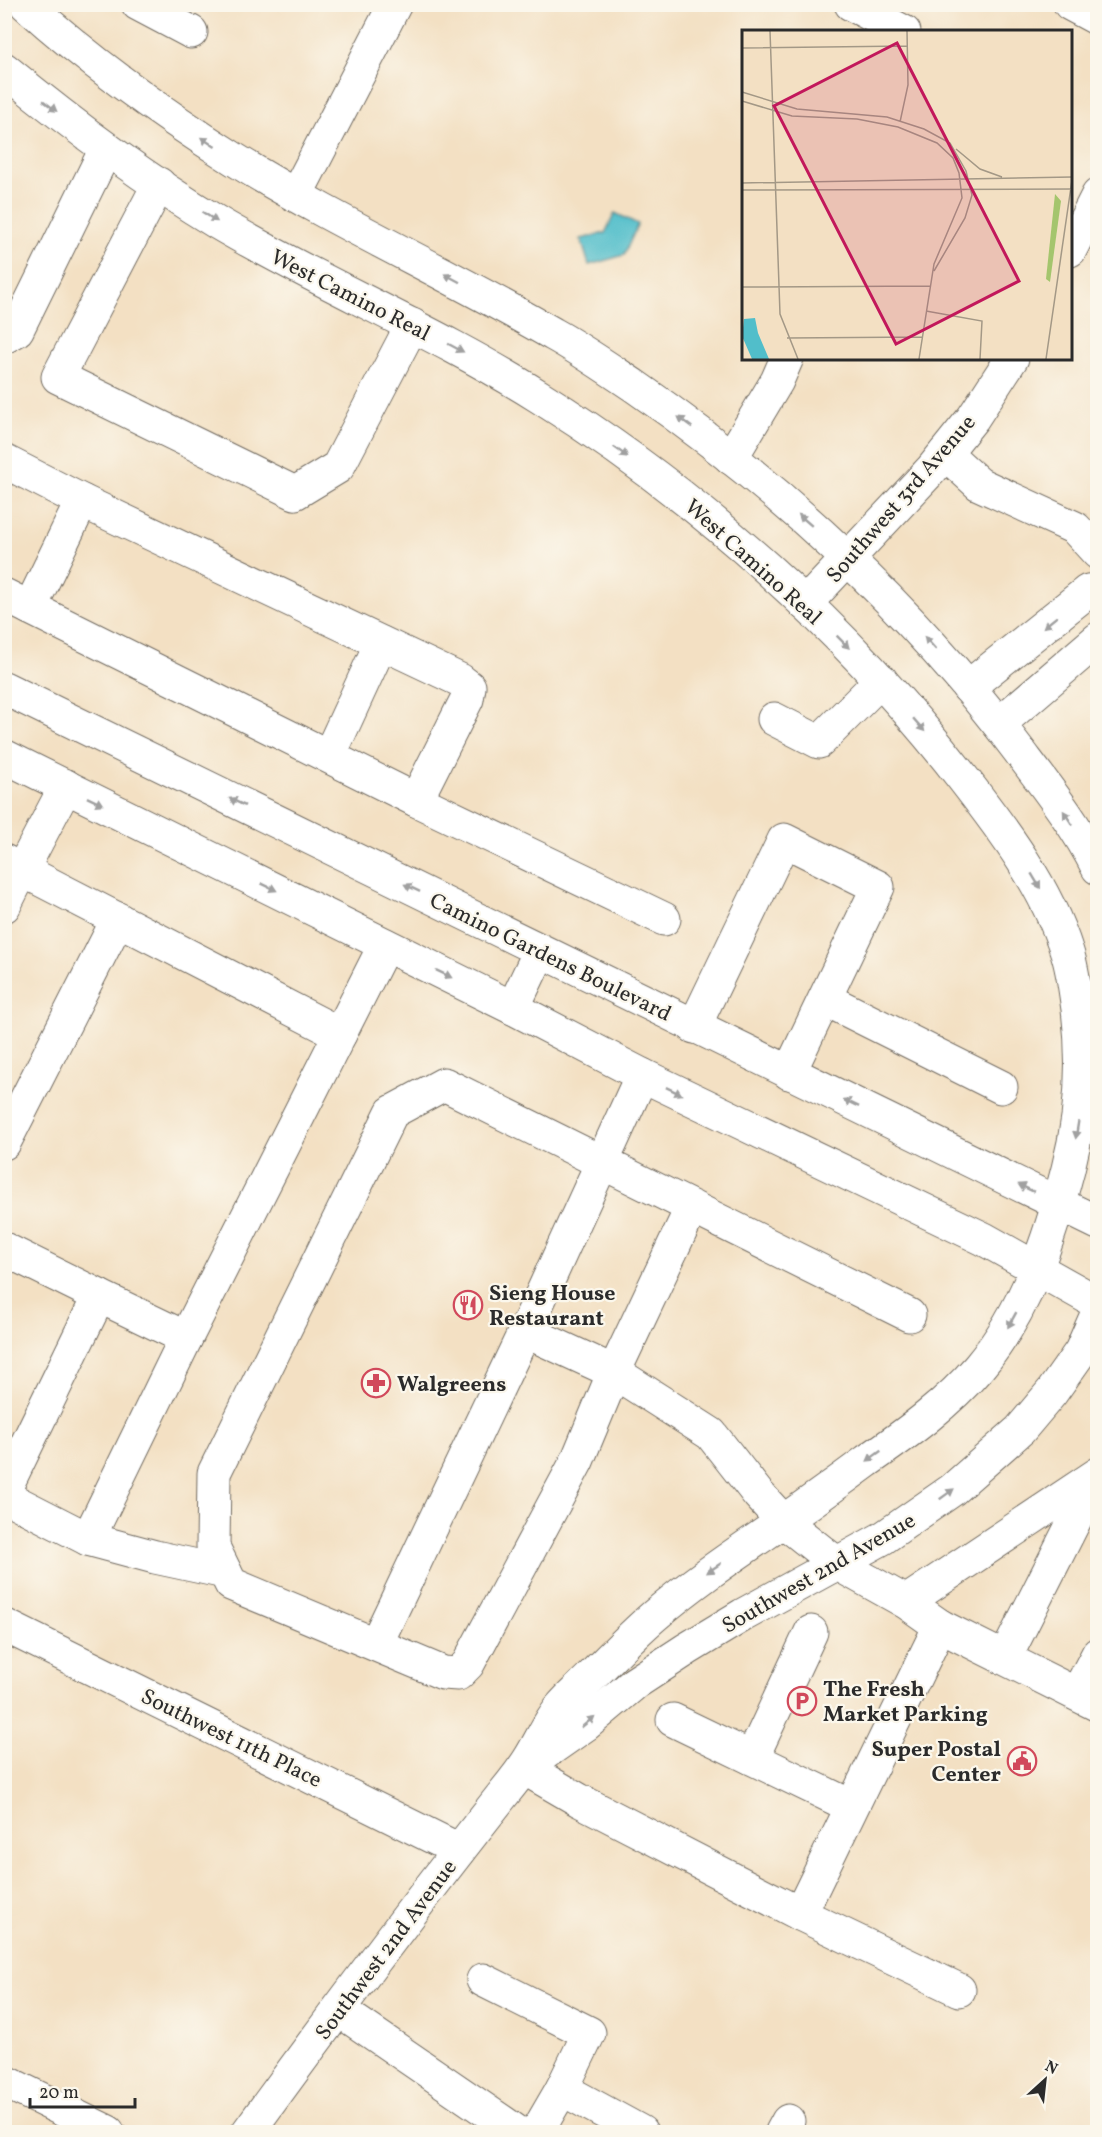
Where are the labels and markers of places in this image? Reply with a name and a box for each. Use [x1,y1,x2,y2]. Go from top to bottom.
place label: Sieng House Restaurant [489,1279,615,1335]
restaurant icon: Sieng House Restaurant [452,1289,484,1321]
pharmacy icon: Walgreens [360,1367,392,1399]
place label: Walgreens [397,1370,506,1401]
place label: The Fresh Market Parking [823,1675,988,1731]
parking icon: The Fresh Market Parking [786,1685,818,1717]
place label: Super Postal Center [871,1735,1002,1791]
public building icon: Super Postal Center [1006,1745,1038,1777]

